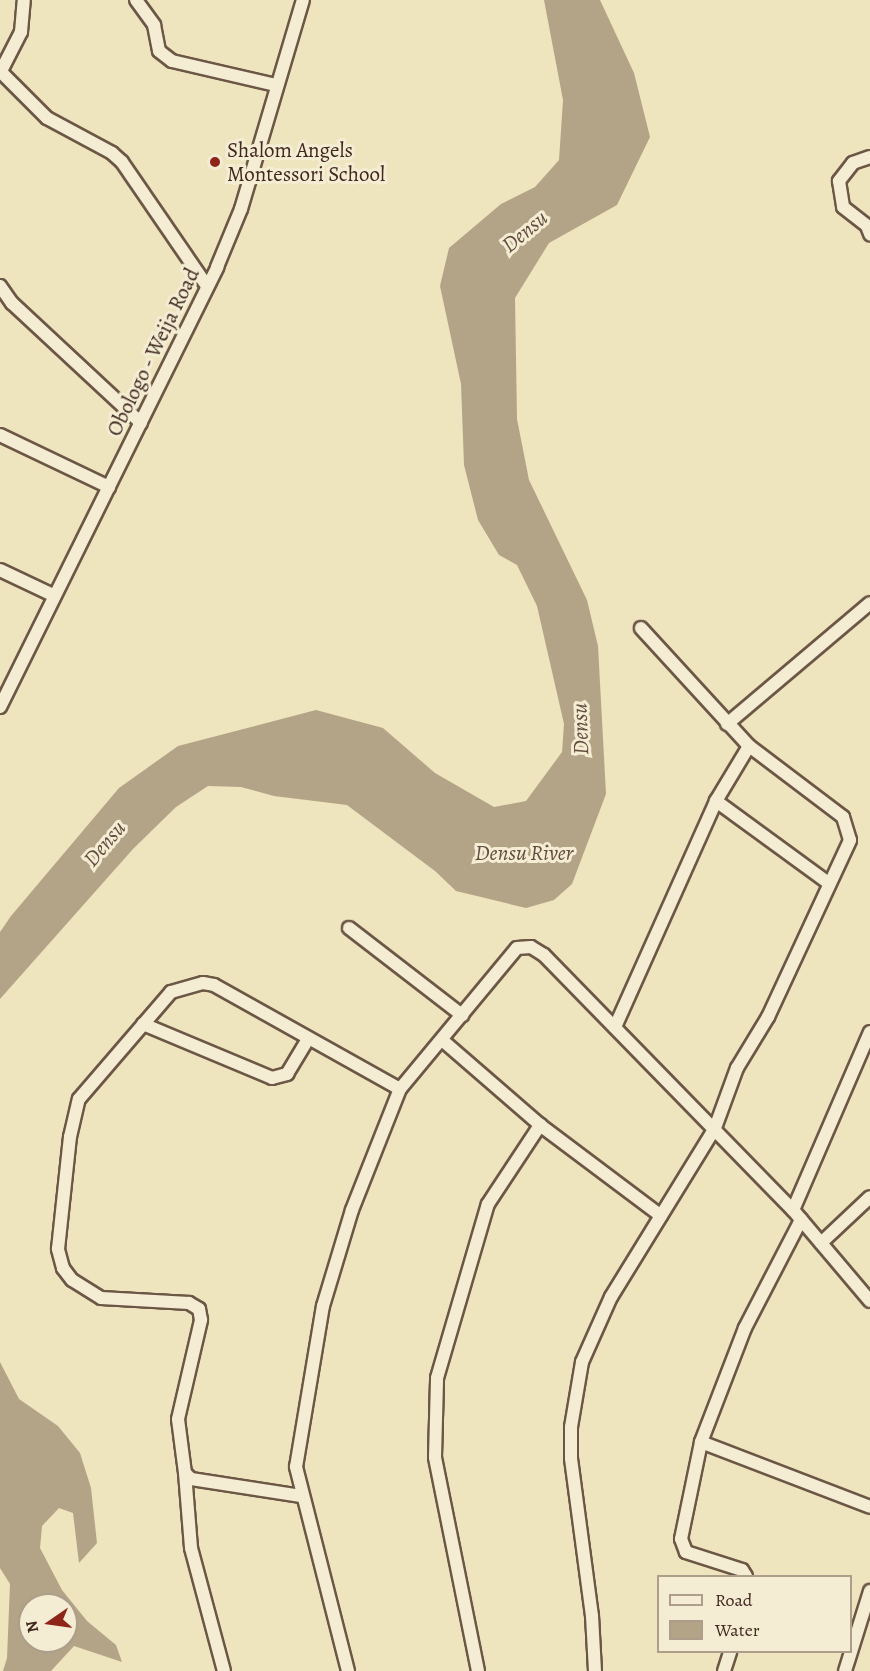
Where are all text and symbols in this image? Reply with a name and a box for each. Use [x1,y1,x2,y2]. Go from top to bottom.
place label: Shalom Angels Montessori School [227,137,385,187]
marker: Shalom Angels Montessori School [208,155,222,169]
water label: Densu [497,205,553,259]
street label: Obologo - Weija Road [101,263,205,441]
water label: Densu [567,703,595,755]
water label: Densu [78,816,132,872]
water label: Densu River [475,841,573,867]
legend [657,1575,852,1653]
text: Road [715,1588,752,1612]
north arrow [18,1593,78,1653]
text: N [20,1618,44,1635]
text: Water [715,1618,760,1642]

